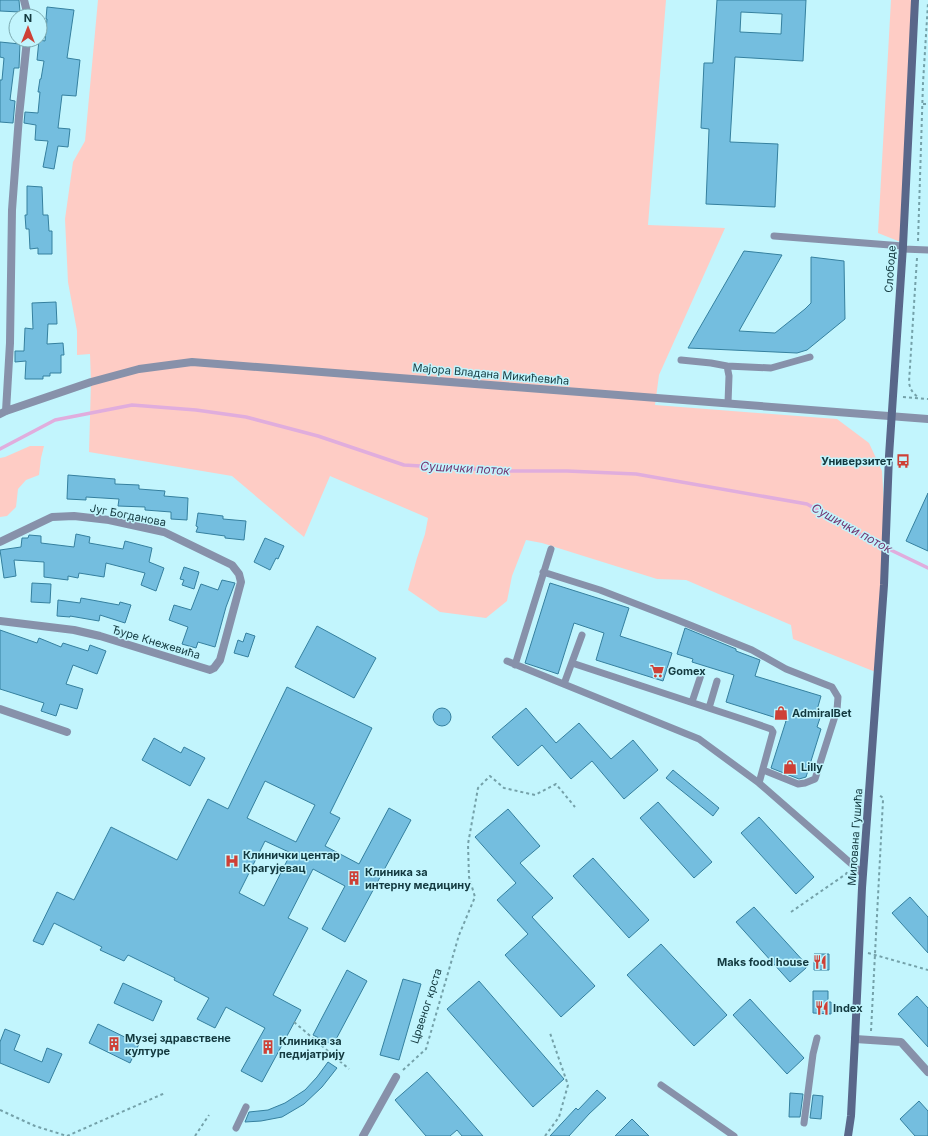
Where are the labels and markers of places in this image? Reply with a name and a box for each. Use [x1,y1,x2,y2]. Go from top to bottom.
bus stop icon: Универзитет [895,453,911,469]
place label: Универзитет [821,454,892,468]
supermarket icon: Gomex [649,663,665,679]
place label: Gomex [668,664,706,678]
shop icon: AdmiralBet [773,705,789,721]
place label: AdmiralBet [792,706,851,720]
shop icon: Lilly [782,759,798,775]
place label: Lilly [801,760,823,774]
place label: Клинички центар Крагујевац [243,848,340,875]
hospital icon: Клинички центар Крагујевац [224,853,240,869]
place label: Клиника за интерну медицину [365,865,471,892]
building icon: Клиника за интерну медицину [346,870,362,886]
restaurant icon: Maks food house [812,954,828,970]
place label: Maks food house [717,955,809,969]
restaurant icon: Index [814,1000,830,1016]
place label: Index [833,1001,863,1015]
place label: Музеј здравствене културе [125,1031,231,1058]
place label: Клиника за педијатрију [279,1034,345,1061]
building icon: Музеј здравствене културе [106,1036,122,1052]
building icon: Клиника за педијатрију [260,1039,276,1055]

